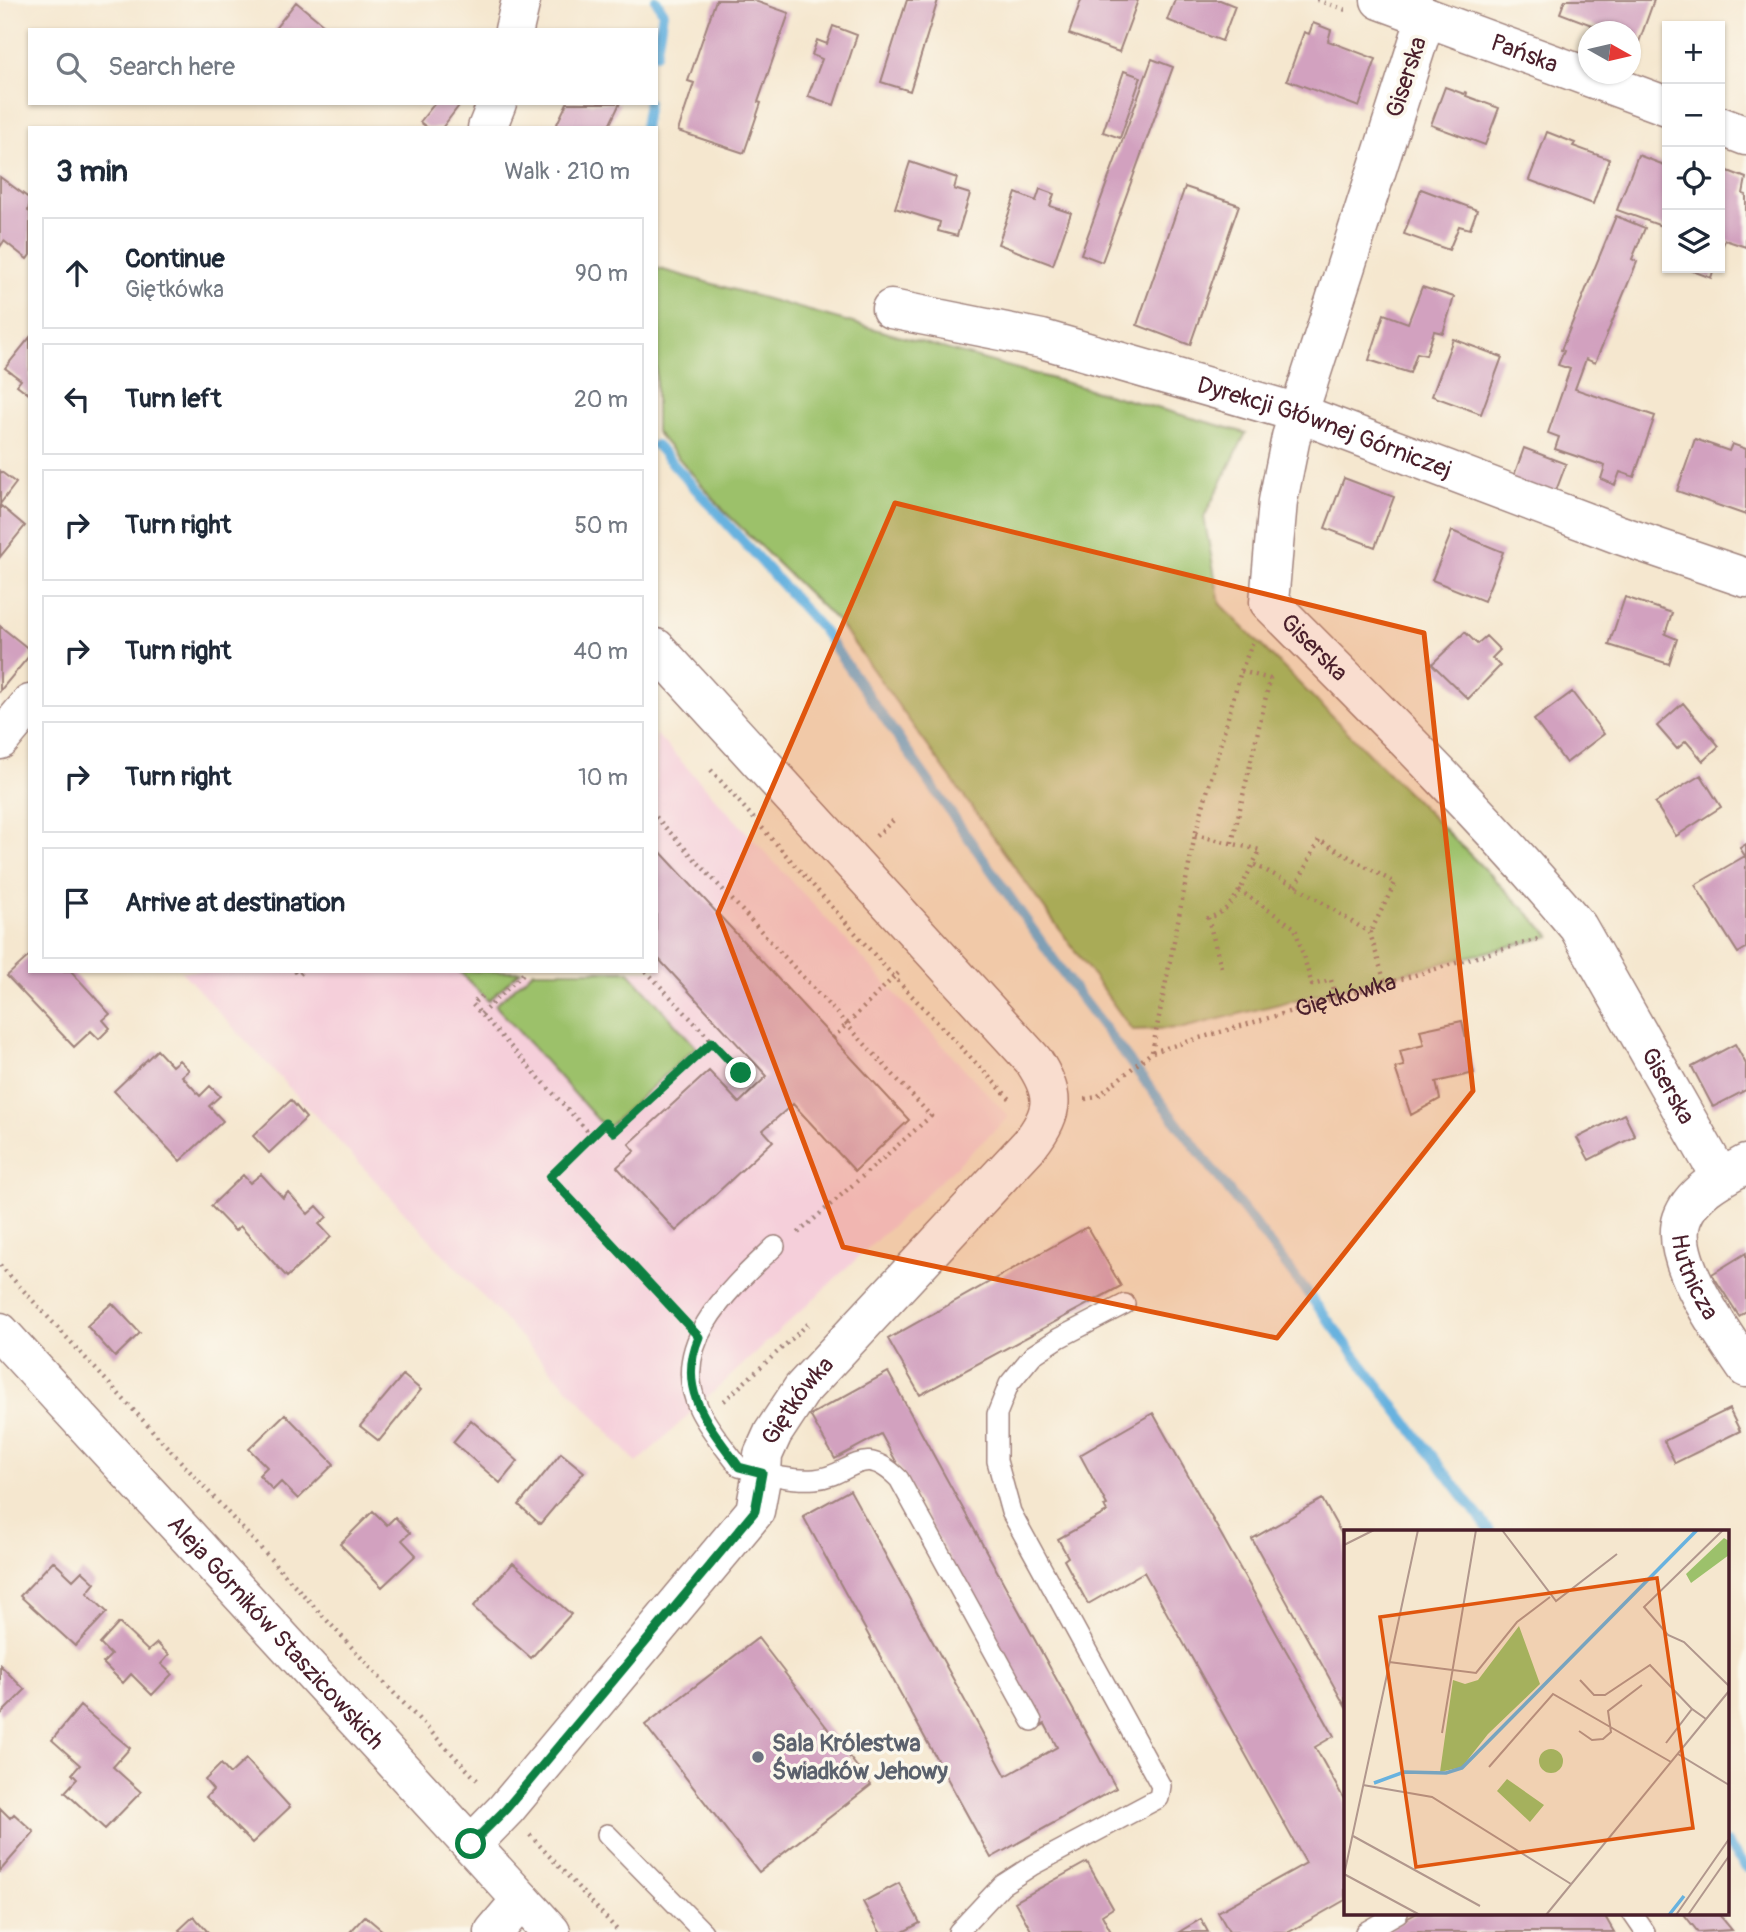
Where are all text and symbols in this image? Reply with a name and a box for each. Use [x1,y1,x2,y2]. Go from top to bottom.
north arrow [1578,21,1641,84]
map controls [1662,21,1725,273]
button: + [1662,21,1725,84]
search box [28,28,658,105]
street label: Pańska [1487,28,1562,79]
street label: Giserska [1380,33,1433,121]
icon: search [52,48,90,86]
text: Search here [108,51,235,83]
button: − [1662,84,1725,147]
button: locate [1662,147,1725,210]
text: 3 min [56,153,128,190]
text: Walk · 210 m [504,157,630,186]
button: layers [1662,210,1725,273]
text: Continue [125,243,225,275]
icon: ahead [58,254,96,292]
text: 90 m [575,259,628,288]
text: Giętkówka [125,275,224,304]
street label: Dyrekcji Głównej Górniczej [1194,371,1456,485]
icon: left [58,380,96,418]
text: Turn left [125,383,221,415]
text: 20 m [574,385,628,414]
icon: right [58,506,96,544]
text: Turn right [125,509,231,541]
text: 50 m [574,511,628,540]
street label: Giserska [1274,608,1354,687]
icon: right [58,632,96,670]
text: Turn right [125,635,231,667]
text: 40 m [574,637,628,666]
icon: right [58,758,96,796]
text: Turn right [125,761,231,793]
text: 10 m [578,763,628,792]
icon: arrive [58,884,96,922]
text: Arrive at destination [125,887,345,919]
street label: Giętkówka [1292,967,1399,1024]
street label: Giserska [1635,1043,1701,1129]
route end [725,1057,756,1088]
street label: Hutnicza [1664,1232,1725,1325]
street label: Giętkówka [756,1351,840,1449]
street label: Aleja Górników Staszicowskich [161,1510,390,1756]
inset map [1344,1530,1728,1914]
place label: Sala Królestwa Świadków Jehowy [772,1729,949,1786]
marker: Sala Królestwa Świadków Jehowy [750,1749,766,1765]
route start [455,1828,486,1859]

